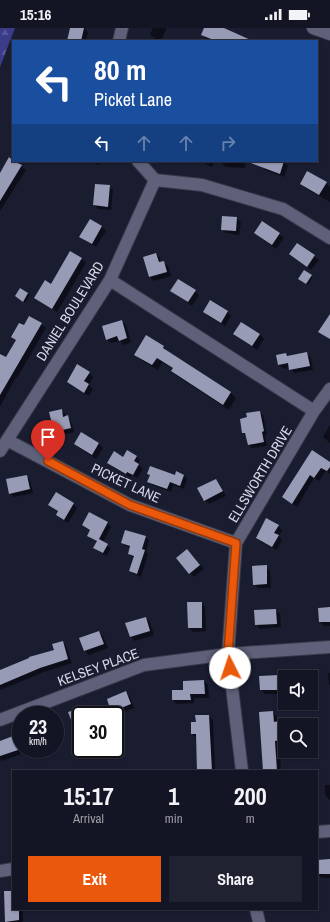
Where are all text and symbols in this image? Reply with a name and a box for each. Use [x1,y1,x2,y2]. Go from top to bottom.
text: 15:16 [20,4,51,25]
text: 80 m [94,51,146,89]
icon: left [28,56,80,108]
text: Picket Lane [94,87,172,112]
icon: left [91,132,113,154]
icon: ahead [133,132,155,154]
icon: ahead [175,132,197,154]
icon: right [217,132,239,154]
street label: DANIEL BOULEVARD [32,258,108,364]
pin [31,420,65,461]
street label: ELLSWORTH DRIVE [224,422,296,526]
icon: arrive [37,426,59,448]
street label: PICKET LANE [88,459,164,507]
street label: KELSEY PLACE [55,644,141,690]
position arrow [209,647,251,689]
map controls [278,670,318,758]
button: sound [278,670,318,710]
speed limit sign: 30 [72,706,124,758]
text: 23 [29,713,47,740]
button: search [278,718,318,758]
text: km/h [29,735,47,748]
text: 15:17 [63,780,114,812]
text: 1 [168,780,179,812]
text: 200 [234,780,267,812]
text: Arrival [73,810,104,827]
text: min [165,810,183,827]
text: m [246,810,255,827]
button: Exit [28,856,161,902]
button: Share [169,856,302,902]

